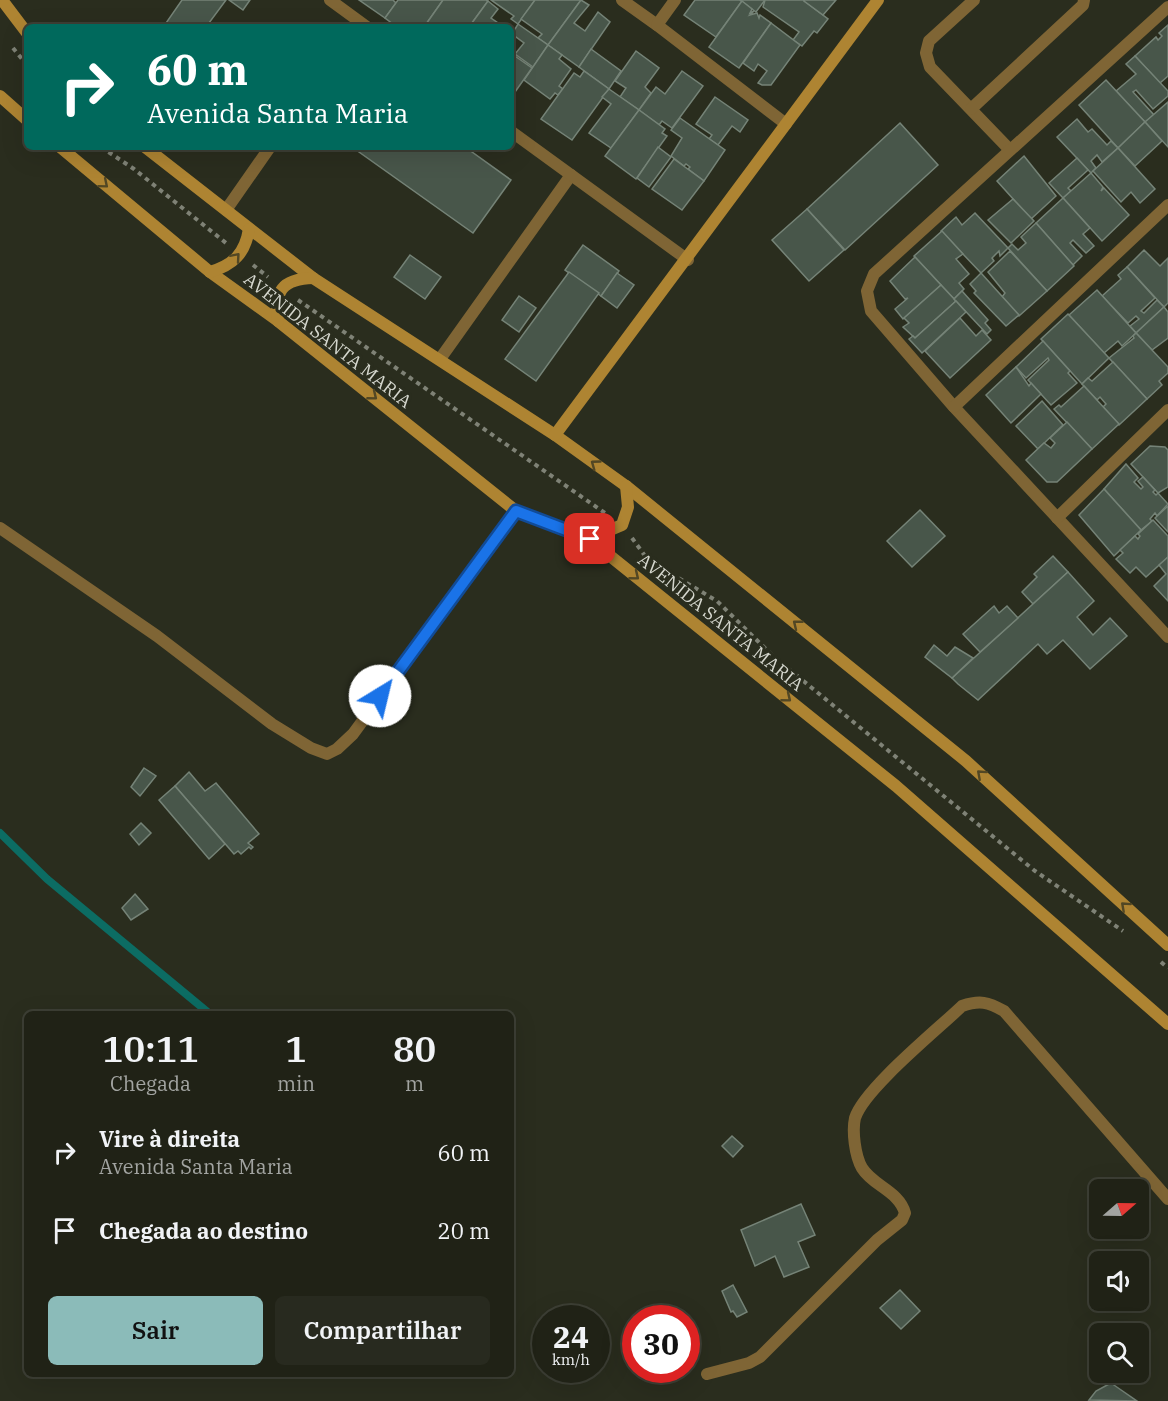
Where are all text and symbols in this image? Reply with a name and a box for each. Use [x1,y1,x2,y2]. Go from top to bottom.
text: 60 m [147,42,248,97]
icon: right [48,48,126,126]
text: Avenida Santa Maria [147,95,409,130]
one-way arrow [97,177,108,188]
one-way arrow [229,253,240,264]
street label: AVENIDA SANTA MARIA [239,267,417,413]
one-way arrow [366,389,377,400]
one-way arrow [591,460,602,471]
pin [564,513,615,564]
icon: arrive [573,522,606,555]
street label: AVENIDA SANTA MARIA [633,548,809,696]
one-way arrow [629,569,640,580]
one-way arrow [793,621,804,632]
position arrow [348,664,412,728]
one-way arrow [780,691,791,702]
one-way arrow [977,770,987,781]
one-way arrow [1121,902,1132,913]
text: 10:11 [102,1025,199,1072]
text: 1 [285,1025,307,1072]
text: 80 [393,1025,436,1072]
text: Chegada [110,1070,191,1097]
text: min [277,1070,315,1097]
text: m [405,1070,424,1097]
text: Vire à direita [99,1124,240,1153]
icon: right [48,1136,81,1169]
text: 60 m [438,1138,490,1167]
text: Avenida Santa Maria [99,1153,293,1180]
north arrow [1089,1179,1149,1239]
map controls [1089,1179,1149,1383]
icon: arrive [48,1214,81,1247]
text: Chegada ao destino [99,1216,308,1245]
text: 20 m [438,1216,490,1245]
button: sound [1089,1251,1149,1311]
button: Sair [48,1296,263,1365]
button: Compartilhar [275,1296,490,1365]
speed limit sign: 30 [622,1305,700,1383]
text: 24 [553,1317,589,1356]
button: search [1089,1323,1149,1383]
text: km/h [552,1350,590,1369]

